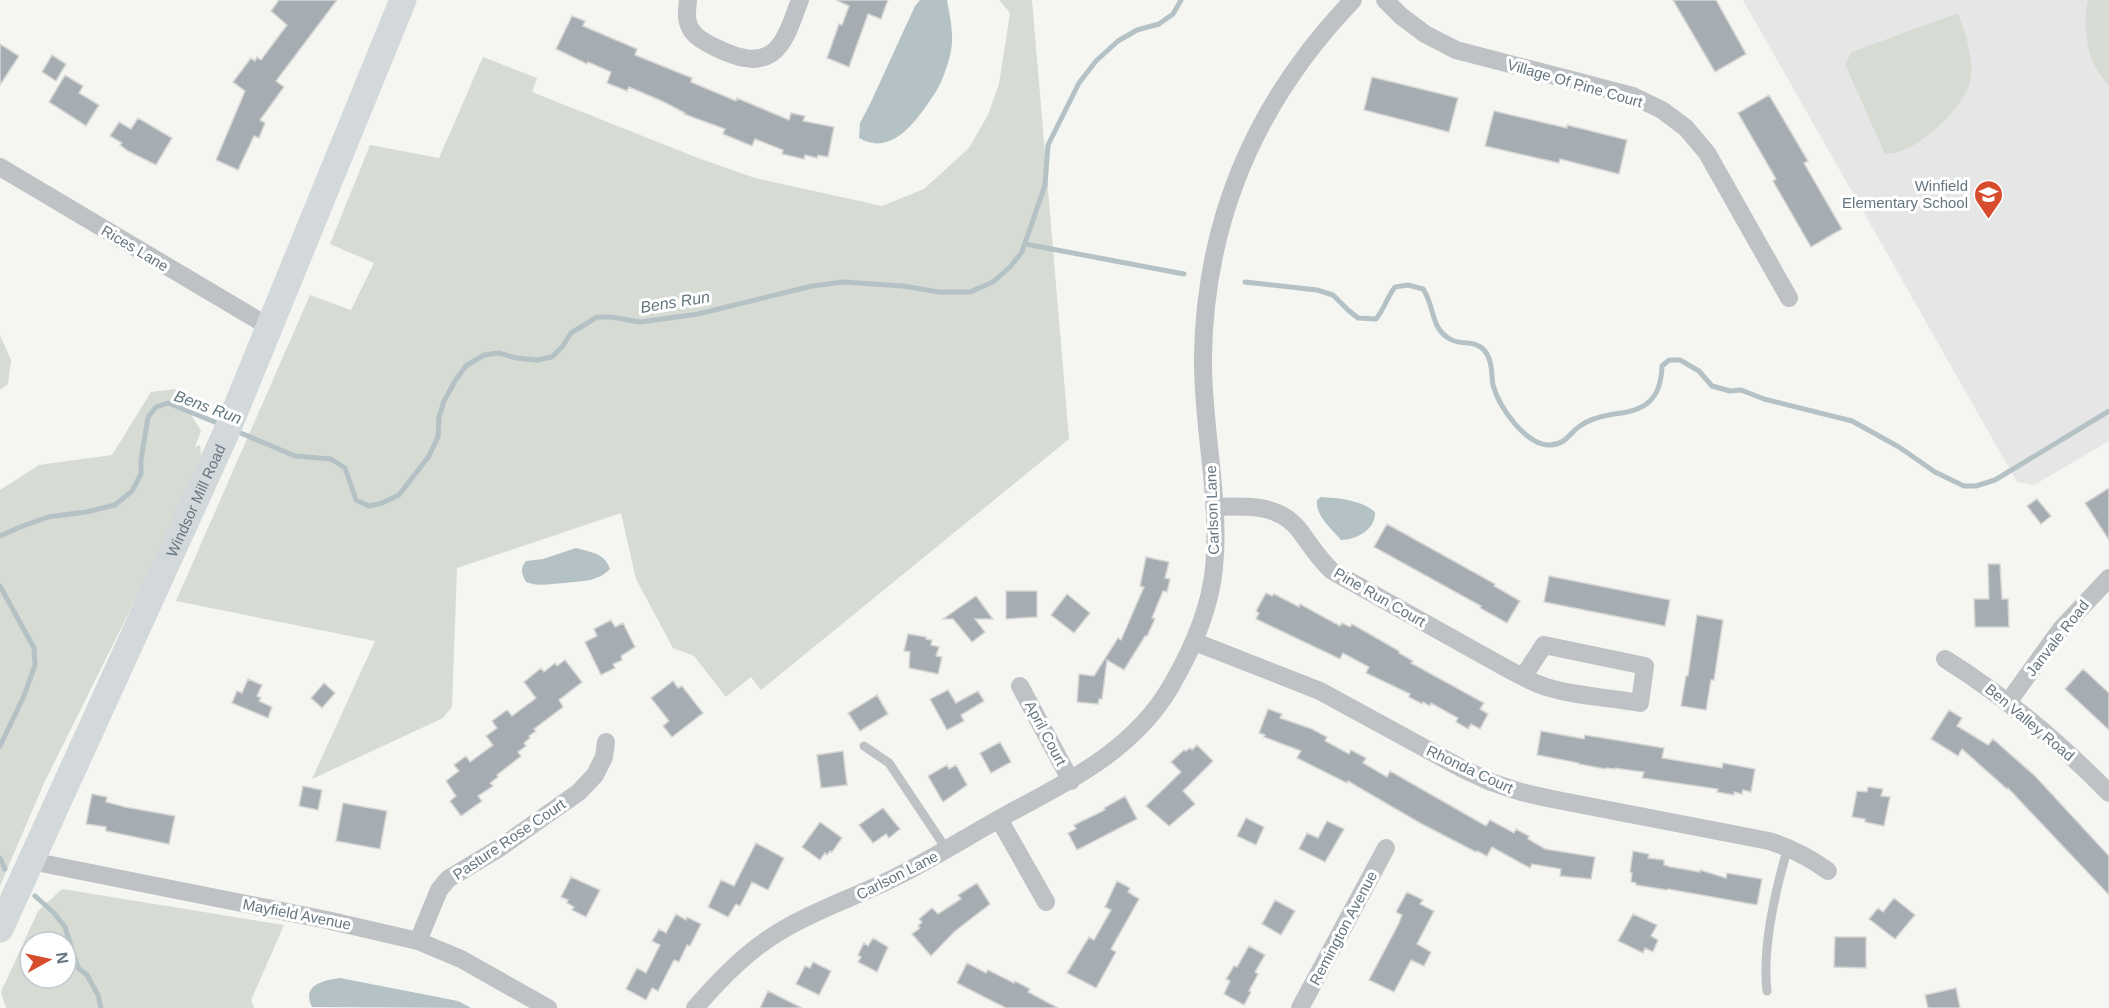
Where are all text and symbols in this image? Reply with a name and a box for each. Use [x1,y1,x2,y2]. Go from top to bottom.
street label: Village Of Pine Court [1505,56,1645,111]
place label: Winfield Elementary School [1842,177,1968,211]
school or university icon: Winfield Elementary School [1973,178,2005,220]
street label: Rices Lane [98,221,172,275]
water label: Bens Run [639,288,711,316]
water label: Bens Run [172,387,244,427]
street label: Windsor Mill Road [162,441,228,559]
street label: Carlson Lane [1202,465,1222,555]
street label: Pine Run Court [1331,564,1429,630]
street label: Janvale Road [2022,597,2092,679]
street label: Ben Valley Road [1982,680,2078,764]
street label: April Court [1022,698,1071,769]
street label: Rhonda Court [1424,742,1517,797]
street label: Pasture Rose Court [450,795,569,883]
street label: Carlson Lane [853,847,941,903]
street label: Remington Avenue [1306,868,1380,988]
street label: Mayfield Avenue [241,895,353,933]
north arrow [18,930,78,990]
text: N [53,951,72,965]

